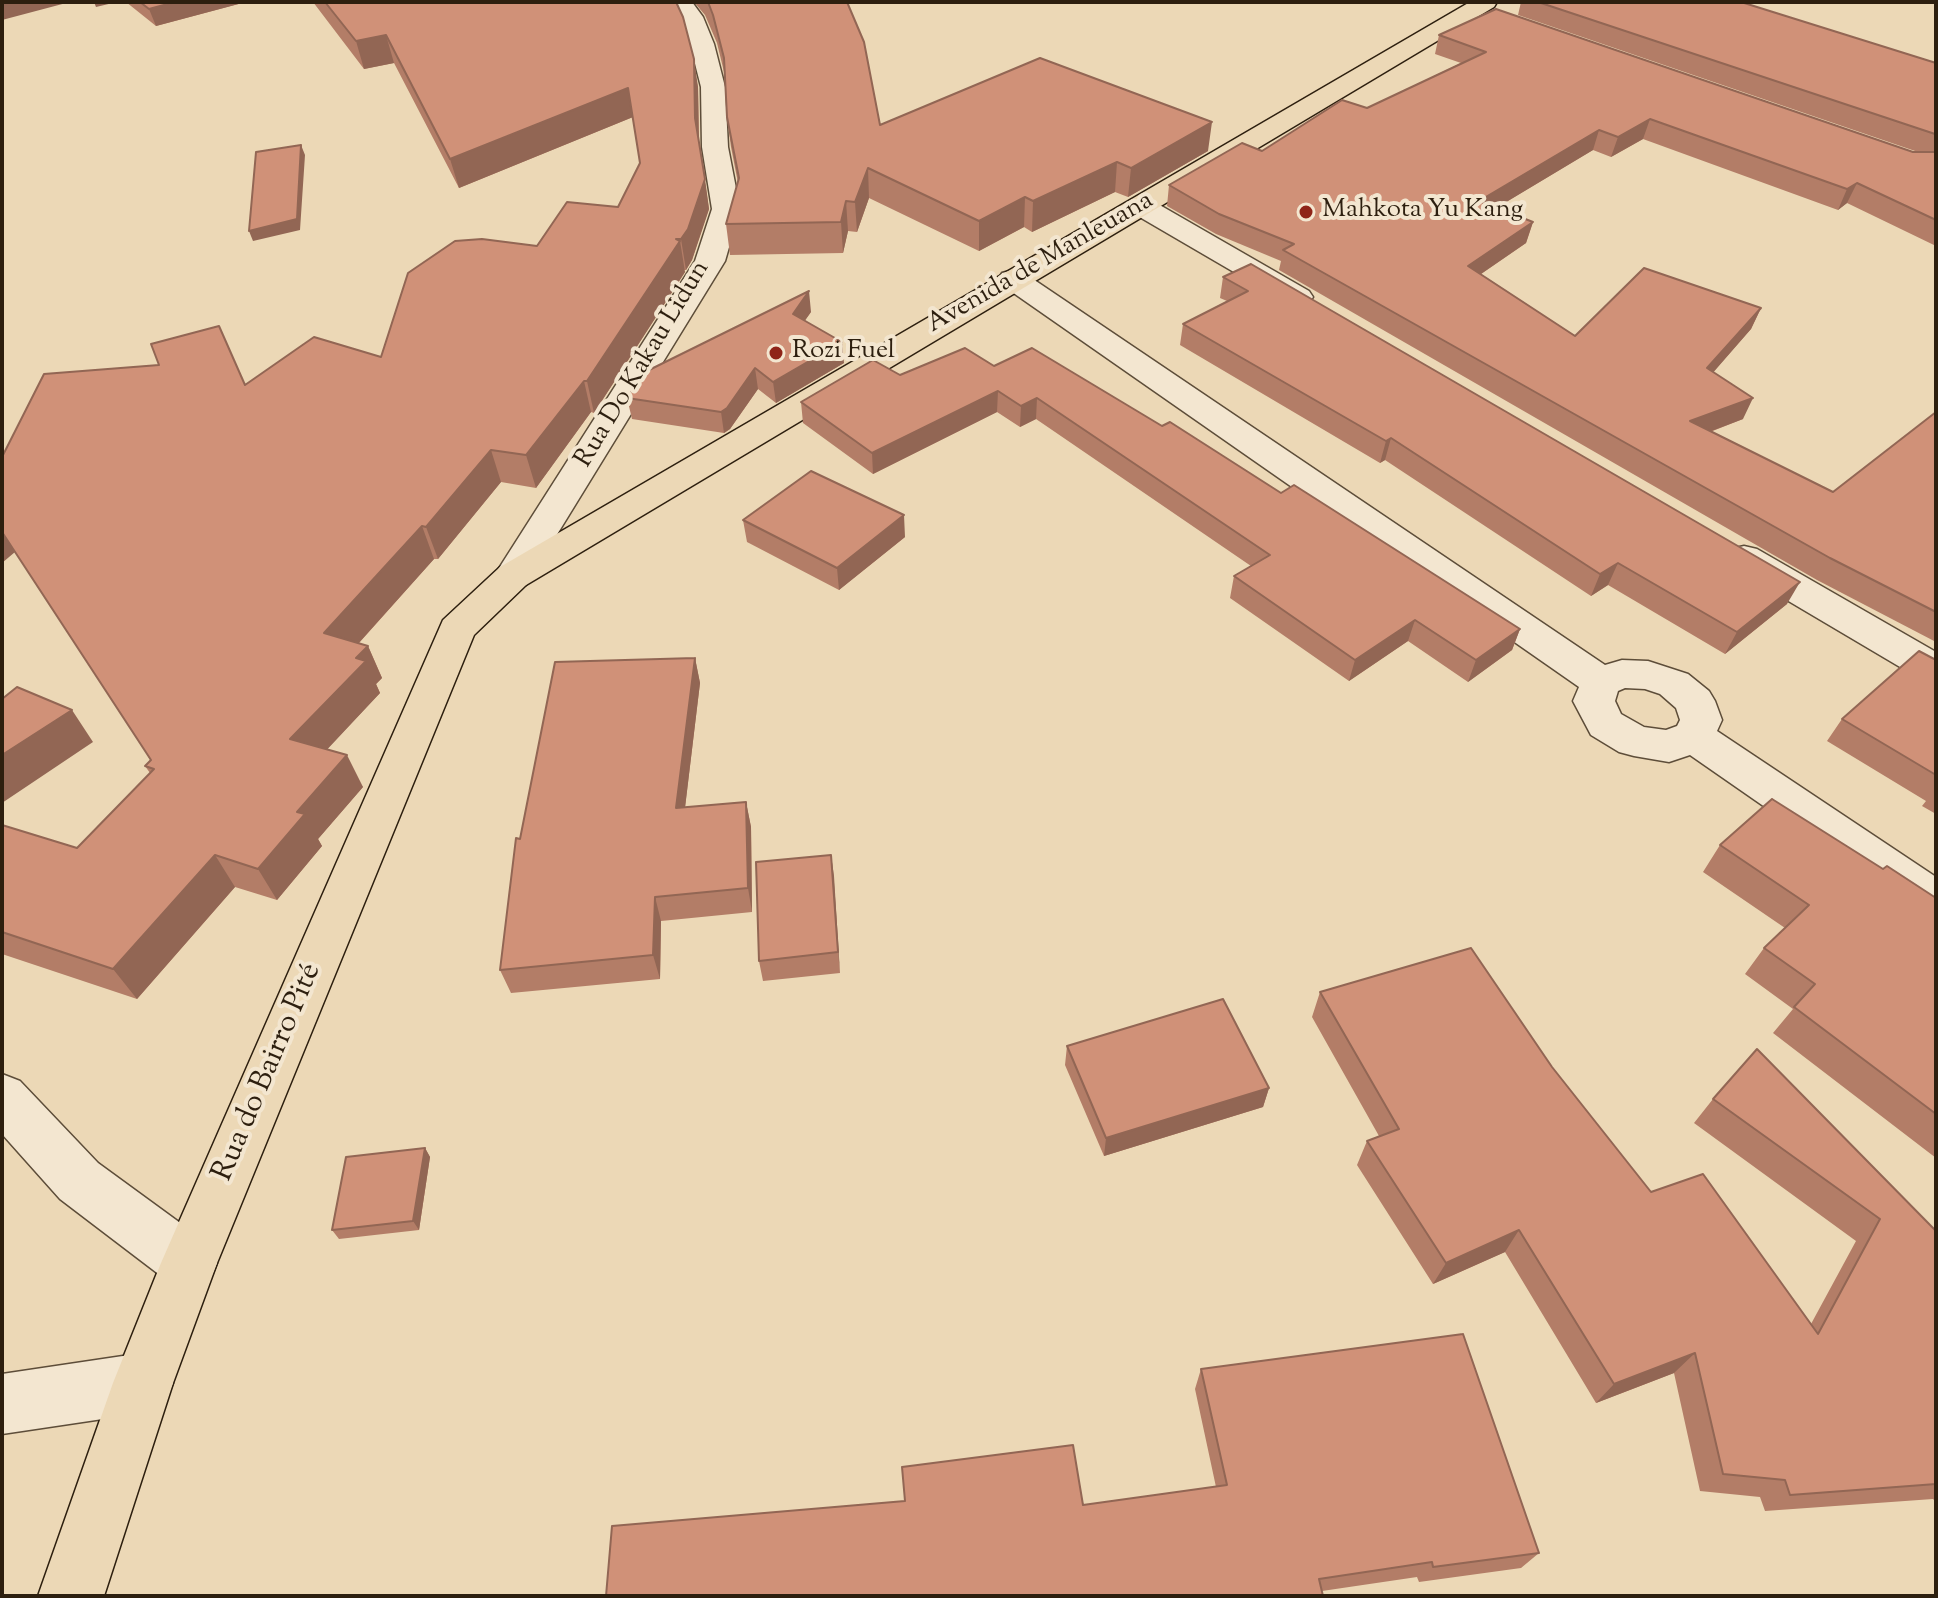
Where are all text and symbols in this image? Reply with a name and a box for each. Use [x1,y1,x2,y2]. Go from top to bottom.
street label: Avenida de Manleuana [922,186,1160,342]
place label: Mahkota Yu Kang [1322,196,1523,228]
marker: Mahkota Yu Kang [1297,203,1315,221]
street label: Rua Do Kakau Lidun [570,256,718,474]
place label: Rozi Fuel [792,337,895,369]
marker: Rozi Fuel [767,344,785,362]
street label: Rua do Bairro Pité [207,959,331,1187]

